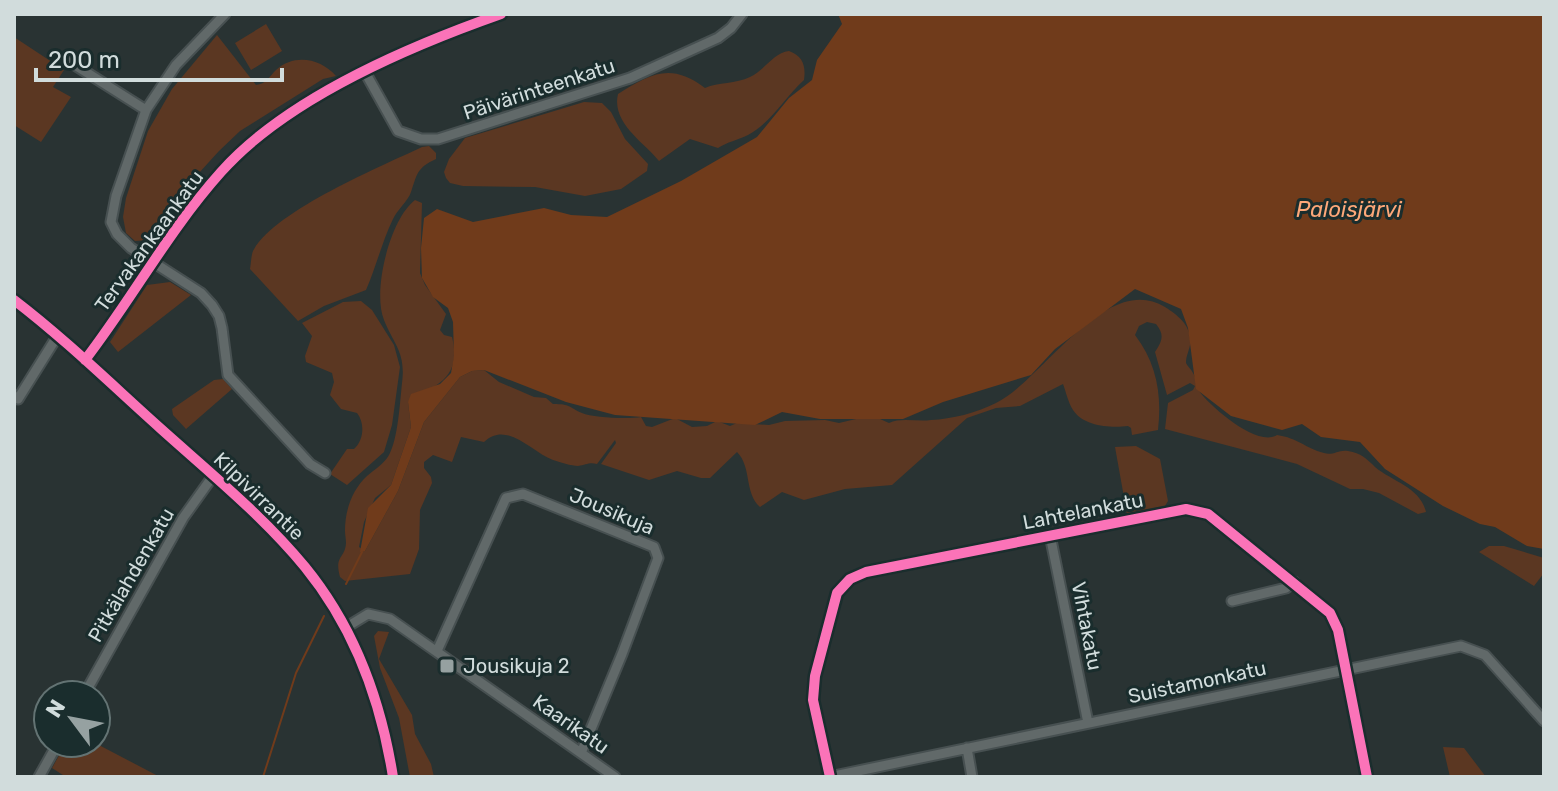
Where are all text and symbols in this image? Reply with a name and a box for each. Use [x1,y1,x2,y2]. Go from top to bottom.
scale bar [36,32,282,82]
text: 200 m [48,46,120,74]
street label: Päivärinteenkatu [460,53,618,125]
street label: Tervakankaankatu [90,166,208,316]
water label: Paloisjärvi [1296,196,1403,223]
street label: Kilpivirrantie [209,447,309,545]
street label: Jousikuja [566,482,658,540]
street label: Lahtelankatu [1021,488,1145,534]
street label: Pitkälahdenkatu [83,504,179,646]
street label: Vihtakatu [1067,580,1107,672]
place label: Jousikuja 2 [463,654,569,678]
street label: Suistamonkatu [1126,656,1268,708]
marker: Jousikuja 2 [438,657,456,675]
north arrow [32,679,112,759]
street label: Kaarikatu [528,689,614,759]
text: N [40,695,71,723]

